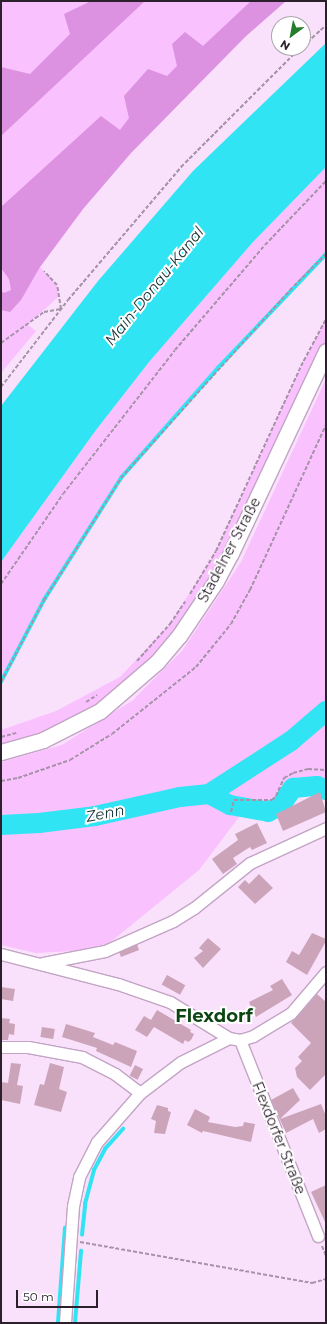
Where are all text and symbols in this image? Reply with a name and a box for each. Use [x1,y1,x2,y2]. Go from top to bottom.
north arrow [271,16,311,56]
text: N [278,37,293,54]
water label: Main-Donau-Kanal [101,223,207,349]
street label: Stadelner Straße [194,495,264,605]
water label: Zenn [84,800,126,826]
district label: Flexdorf [175,1005,253,1027]
street label: Flexdorfer Straße [249,1079,309,1197]
scale bar [18,1282,100,1308]
text: 50 m [23,1289,54,1304]

